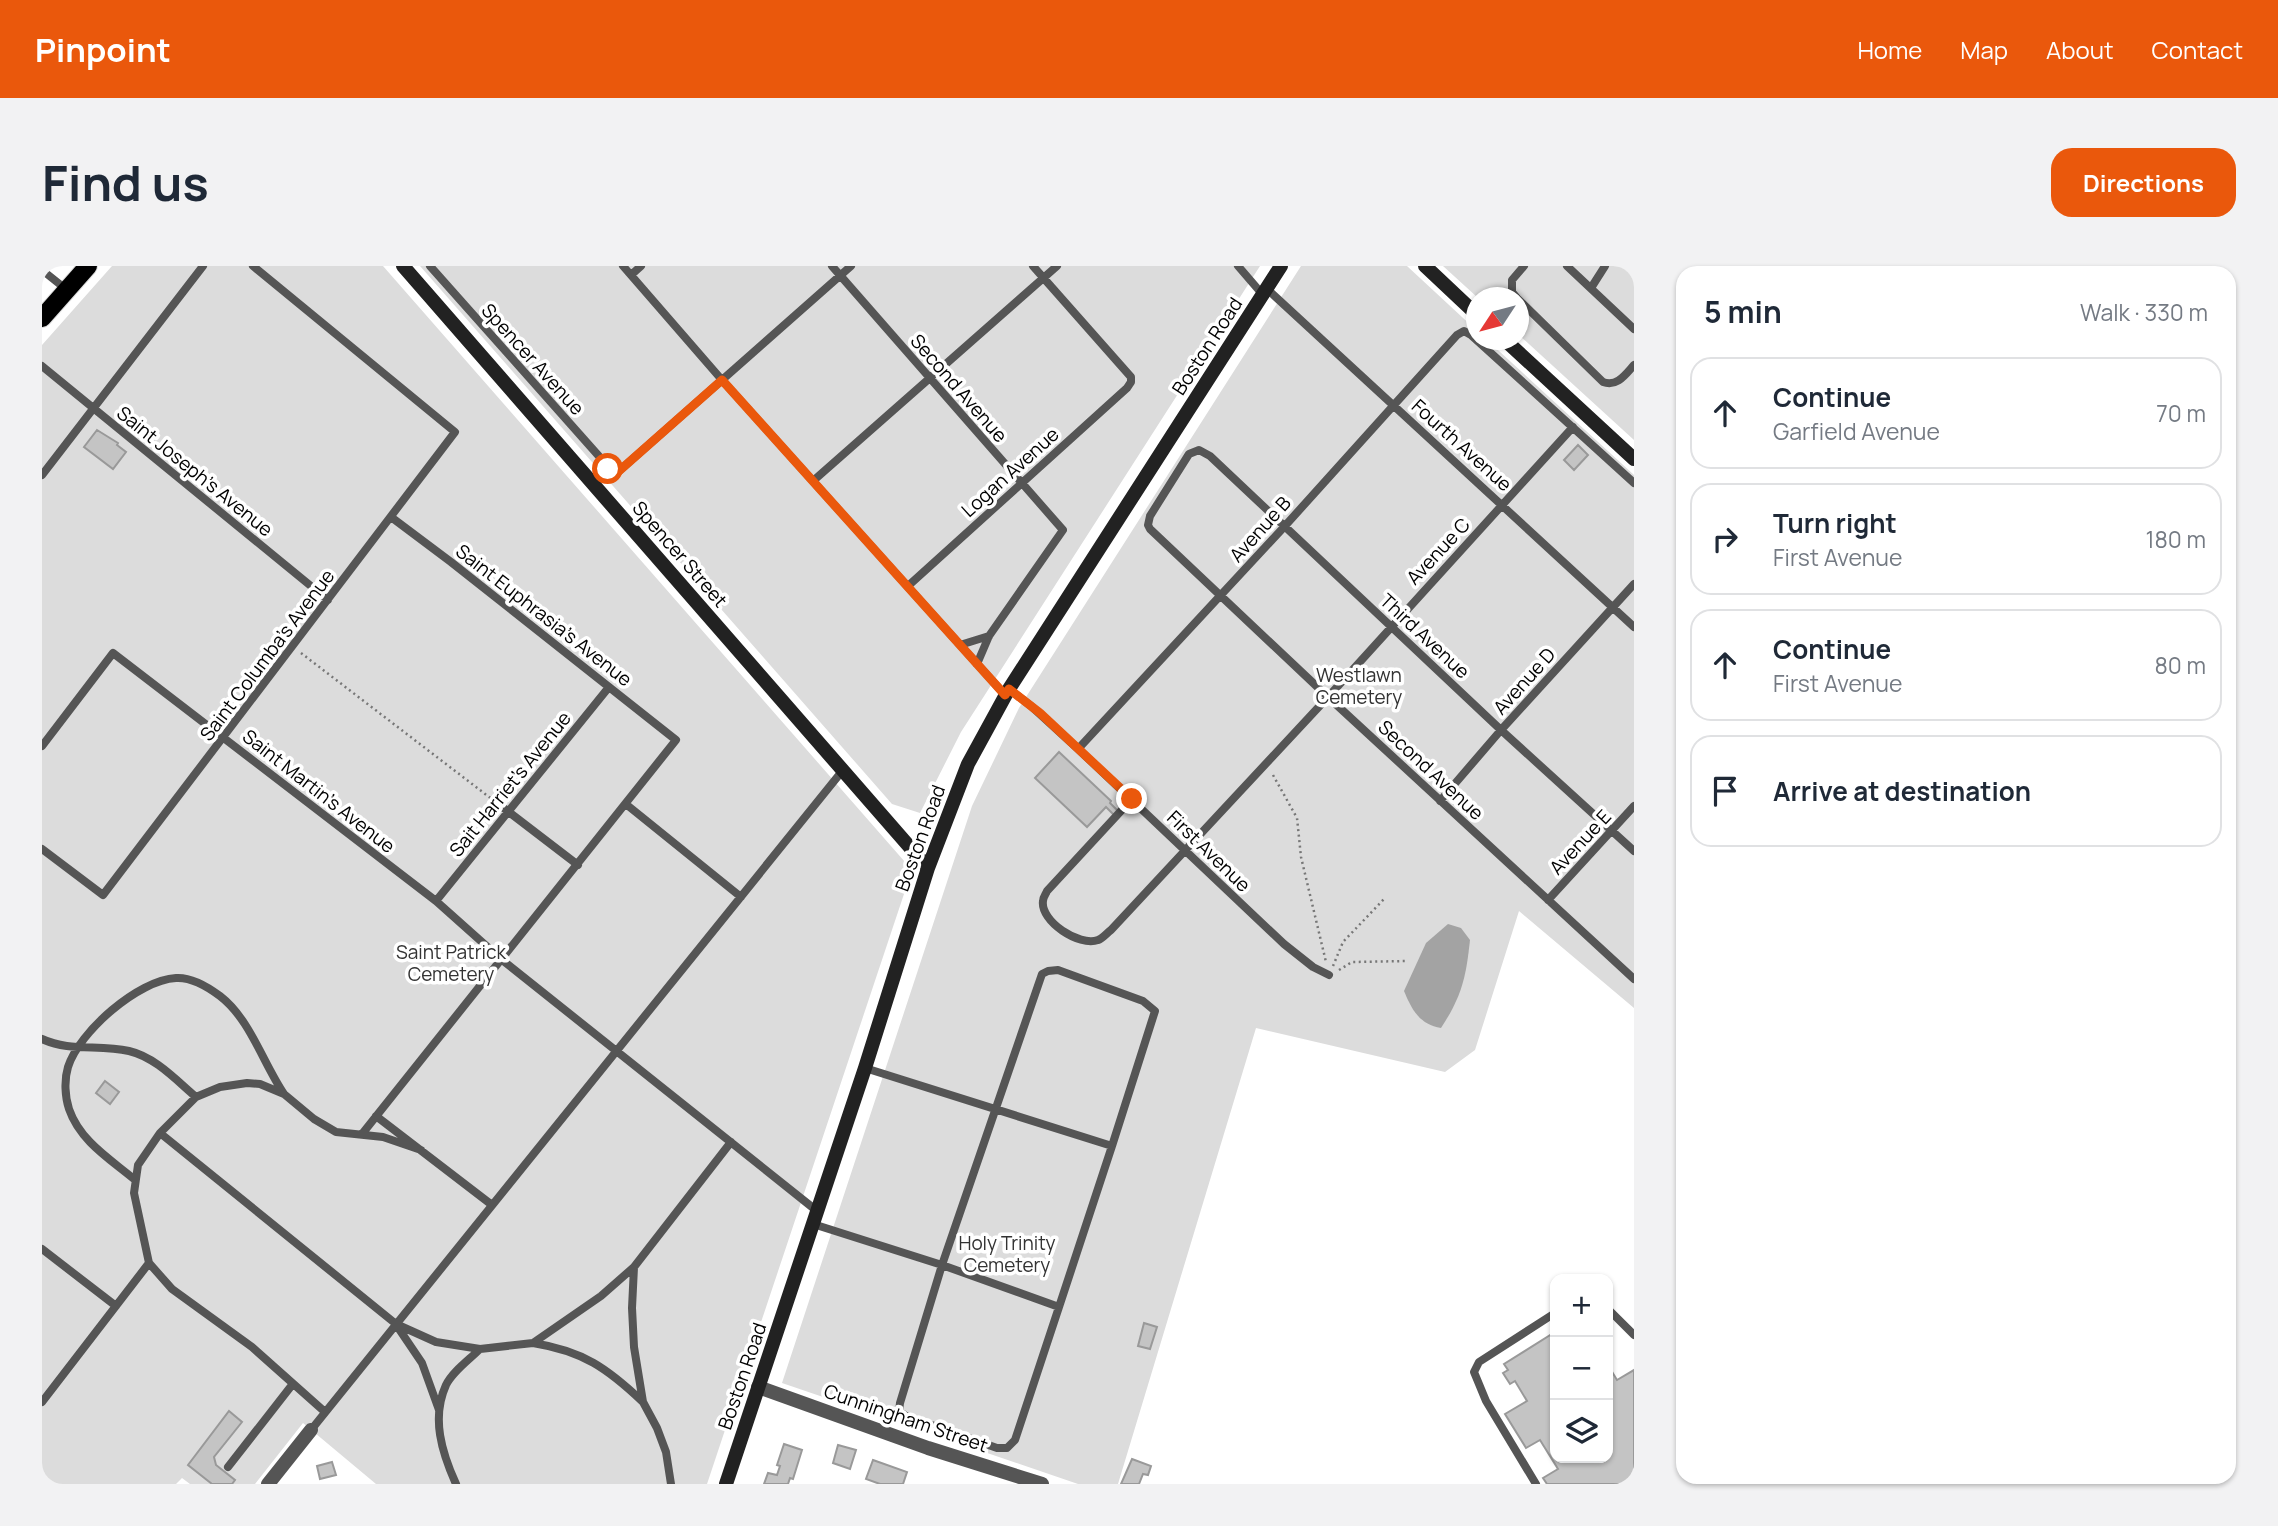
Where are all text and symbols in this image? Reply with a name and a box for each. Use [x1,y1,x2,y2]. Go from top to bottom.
text: Pinpoint [35,27,171,72]
text: Home [1857,33,1922,66]
text: Map [1960,33,2008,66]
text: About [2046,33,2114,66]
text: Contact [2152,33,2243,66]
button: Directions [2051,148,2236,217]
text: Find us [42,149,209,216]
north arrow [1466,287,1529,350]
text: 5 min [1704,291,1782,332]
street label: Boston Road [1166,292,1248,400]
text: Walk · 330 m [2080,296,2208,328]
street label: Spencer Avenue [476,298,590,420]
street label: Second Avenue [905,328,1013,448]
text: Continue [1773,379,1891,415]
street label: Fourth Avenue [1406,393,1518,497]
icon: ahead [1706,394,1744,432]
text: 70 m [2156,397,2206,429]
street label: Saint Joseph's Avenue [112,400,278,542]
text: Garfield Avenue [1773,415,1940,447]
street label: Logan Avenue [956,421,1064,523]
route start [592,453,623,484]
street label: Avenue B [1223,490,1297,568]
street label: Spencer Street [627,495,733,613]
text: Turn right [1773,505,1897,541]
street label: Avenue C [1400,512,1476,590]
icon: right [1706,520,1744,558]
text: 180 m [2146,523,2206,555]
street label: Saint Euphrasia's Avenue [451,538,637,692]
text: First Avenue [1773,541,1902,573]
street label: Saint Columba's Avenue [194,564,340,746]
street label: Third Avenue [1375,588,1475,684]
text: Continue [1773,631,1891,667]
street label: Avenue D [1487,642,1561,720]
icon: ahead [1706,646,1744,684]
text: 80 m [2155,649,2206,681]
park label: Westlawn Cemetery [1316,662,1402,710]
text: First Avenue [1773,667,1902,699]
street label: Sait Harriet's Avenue [443,706,577,862]
street label: Second Avenue [1373,714,1489,826]
street label: Saint Martin's Avenue [237,723,401,859]
icon: arrive [1706,772,1744,810]
text: Arrive at destination [1773,773,2031,809]
street label: Boston Road [889,781,951,895]
route end [1116,783,1147,814]
street label: Avenue E [1543,804,1617,880]
street label: First Avenue [1162,805,1256,897]
park label: Saint Patrick Cemetery [396,939,506,987]
park label: Holy Trinity Cemetery [958,1230,1056,1278]
map controls [1550,1274,1613,1463]
button: + [1550,1274,1613,1337]
street label: Boston Road [712,1319,772,1433]
button: − [1550,1337,1613,1400]
street label: Cunningham Street [820,1378,992,1458]
button: layers [1550,1400,1613,1463]

